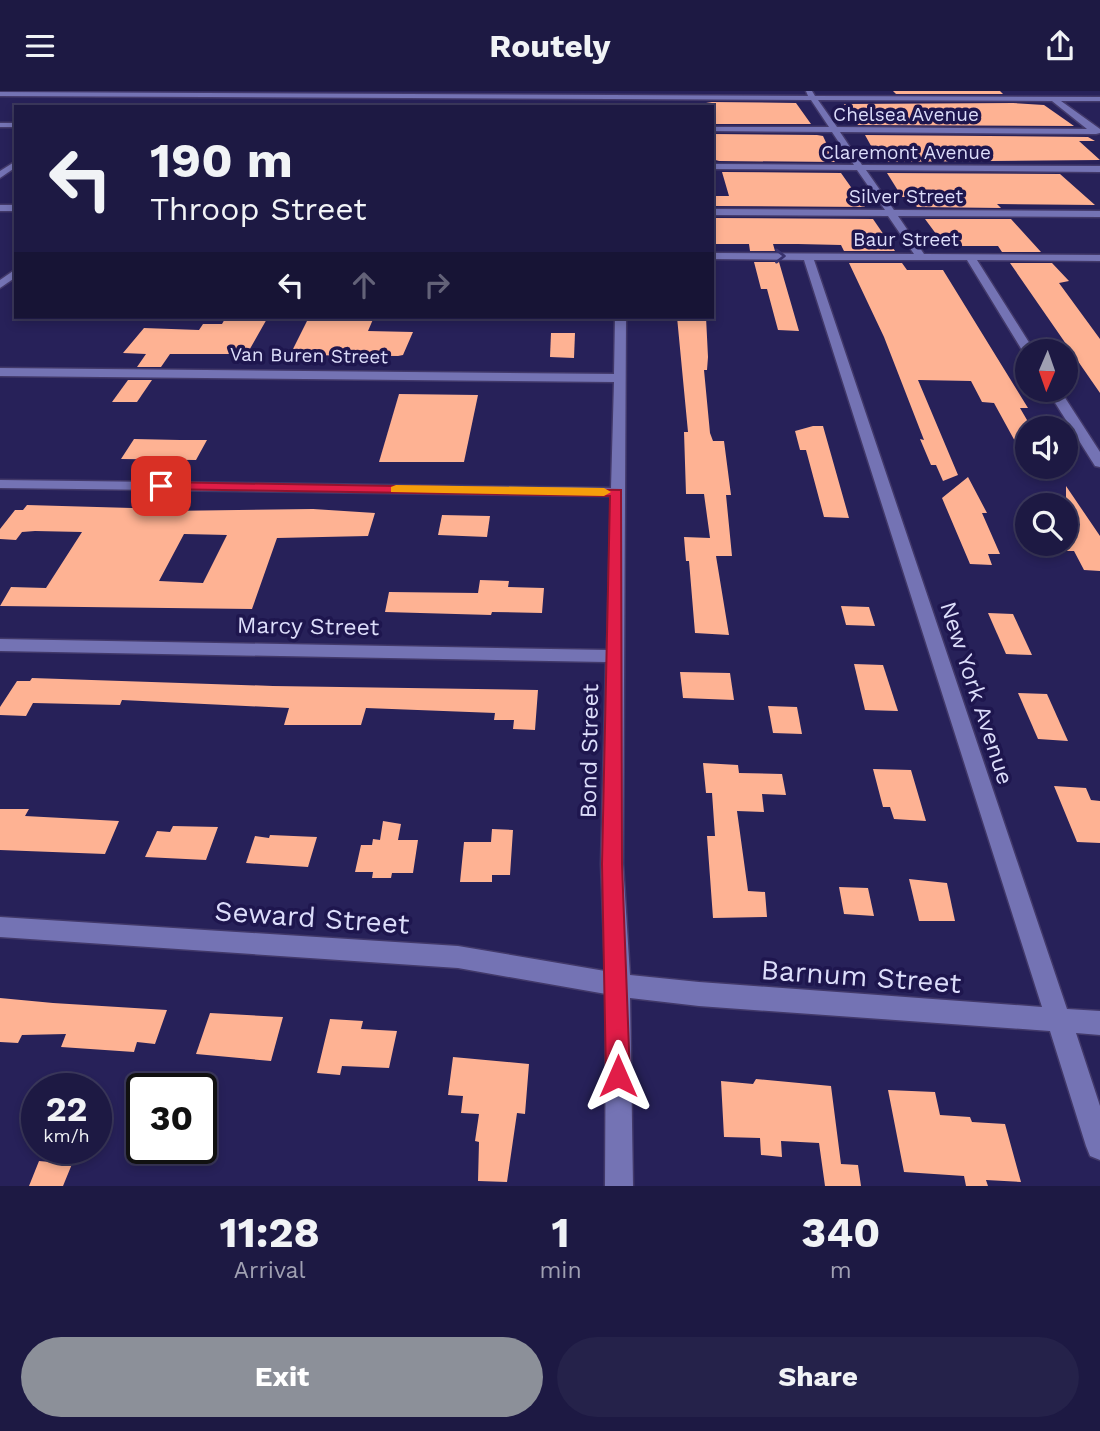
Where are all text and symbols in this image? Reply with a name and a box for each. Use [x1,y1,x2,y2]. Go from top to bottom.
icon: menu [21,27,59,65]
text: Routely [489,27,611,65]
icon: share [1041,27,1079,65]
street label: Chelsea Avenue [833,103,979,126]
text: 190 m [150,131,293,189]
icon: left [35,133,126,224]
street label: Claremont Avenue [821,141,991,164]
street label: Silver Street [849,185,963,208]
text: Throop Street [150,190,367,228]
street label: Baur Street [853,228,959,251]
one-way arrow [776,248,786,264]
icon: left [272,266,310,304]
icon: ahead [345,266,383,304]
icon: right [418,266,456,304]
north arrow [1015,339,1078,403]
map controls [1015,339,1078,556]
street label: Van Buren Street [230,343,388,368]
button: sound [1015,416,1078,479]
pin [131,456,191,516]
icon: arrive [142,467,180,505]
button: search [1015,493,1078,556]
street label: New York Avenue [934,598,1019,788]
street label: Marcy Street [237,612,380,641]
street label: Bond Street [575,683,604,819]
street label: Seward Street [214,894,411,941]
street label: Barnum Street [760,953,962,1000]
position arrow [581,1039,655,1113]
speed limit sign: 30 [126,1073,217,1164]
text: 22 [46,1088,87,1130]
text: km/h [43,1125,90,1146]
text: 11:28 [220,1208,320,1257]
text: 1 [552,1208,570,1257]
text: 340 [801,1208,880,1257]
text: Arrival [234,1257,306,1284]
text: min [539,1257,582,1284]
text: m [830,1257,852,1284]
button: Exit [21,1337,543,1417]
button: Share [557,1337,1079,1417]

